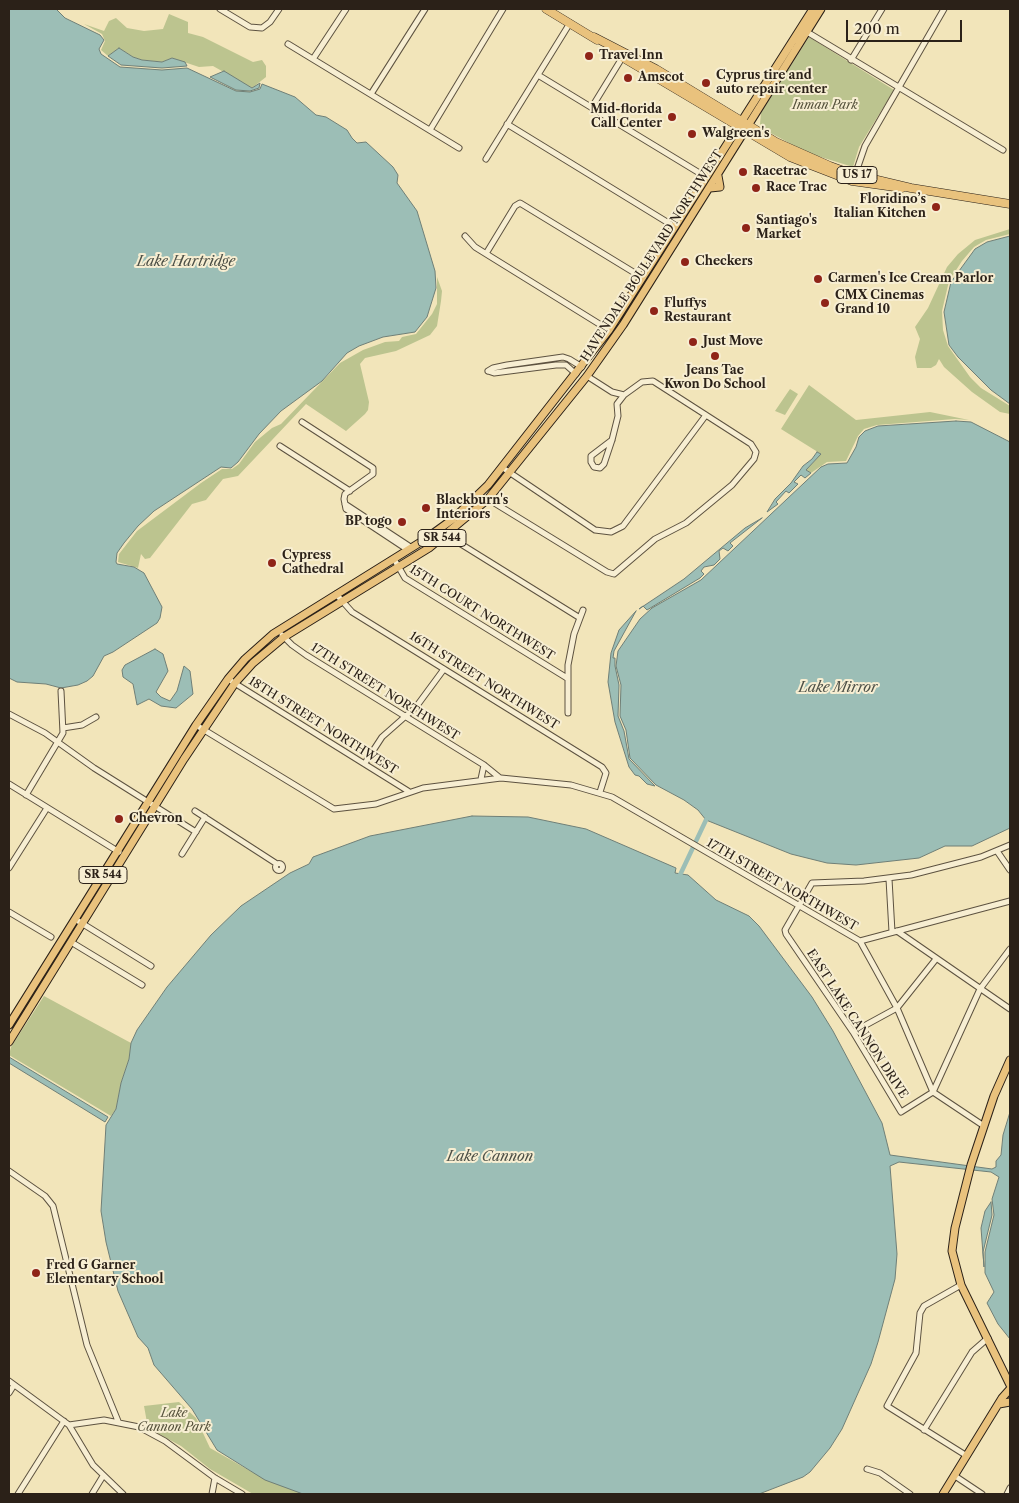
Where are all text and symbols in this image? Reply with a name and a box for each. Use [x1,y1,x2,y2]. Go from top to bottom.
scale bar [849,10,965,42]
text: 200 m [854,19,900,38]
place label: Travel Inn [599,49,663,63]
marker: Travel Inn [583,50,595,62]
place label: Cyprus tire and auto repair center [716,69,827,97]
place label: Amscot [638,71,684,85]
marker: Amscot [622,72,634,84]
marker: Cyprus tire and auto repair center [700,77,712,89]
park label: Inman Park [792,99,858,113]
place label: Mid-florida Call Center [590,103,662,131]
marker: Mid-florida Call Center [666,111,678,123]
place label: Walgreen's [702,127,770,141]
marker: Walgreen's [686,128,698,140]
street label: HAVENDALE BOULEVARD NORTHWEST [578,147,726,365]
place label: Racetrac [753,165,807,179]
marker: Racetrac [737,166,749,178]
road number: US 17 [837,166,877,184]
place label: Race Trac [766,181,827,195]
marker: Race Trac [750,182,762,194]
place label: Floridino’s Italian Kitchen [834,193,926,221]
marker: Floridino’s Italian Kitchen [930,201,942,213]
place label: Santiago's Market [756,214,817,242]
marker: Santiago's Market [740,222,752,234]
water label: Lake Hartridge [137,254,235,270]
place label: Checkers [695,255,753,269]
marker: Checkers [679,256,691,268]
place label: Carmen's Ice Cream Parlor [828,272,993,286]
marker: Carmen's Ice Cream Parlor [812,273,824,285]
place label: CMX Cinemas Grand 10 [835,289,924,317]
place label: Fluffys Restaurant [664,297,731,325]
marker: CMX Cinemas Grand 10 [819,297,831,309]
marker: Fluffys Restaurant [648,305,660,317]
place label: Just Move [703,335,763,349]
marker: Just Move [687,336,699,348]
marker: Jeans Tae Kwon Do School [709,350,721,362]
place label: Jeans Tae Kwon Do School [664,364,766,392]
place label: Blackburn's Interiors [436,494,508,522]
marker: Blackburn's Interiors [420,502,432,514]
place label: BP togo [345,515,392,529]
marker: BP togo [396,516,408,528]
road number: SR 544 [418,530,466,546]
place label: Cypress Cathedral [282,549,344,577]
marker: Cypress Cathedral [266,557,278,569]
street label: 15TH COURT NORTHWEST [407,562,557,664]
street label: 16TH STREET NORTHWEST [407,629,561,733]
street label: 17TH STREET NORTHWEST [308,640,462,744]
street label: 18TH STREET NORTHWEST [246,674,400,778]
water label: Lake Mirror [798,680,878,696]
place label: Chevron [129,812,183,826]
marker: Chevron [113,813,125,825]
street label: 17TH STREET NORTHWEST [704,836,860,934]
road number: SR 544 [79,866,127,884]
street label: EAST LAKE CANNON DRIVE [803,947,911,1101]
water label: Lake Cannon [447,1149,533,1165]
place label: Fred G Garner Elementary School [46,1259,163,1287]
marker: Fred G Garner Elementary School [30,1267,42,1279]
park label: Lake Cannon Park [137,1407,211,1435]

